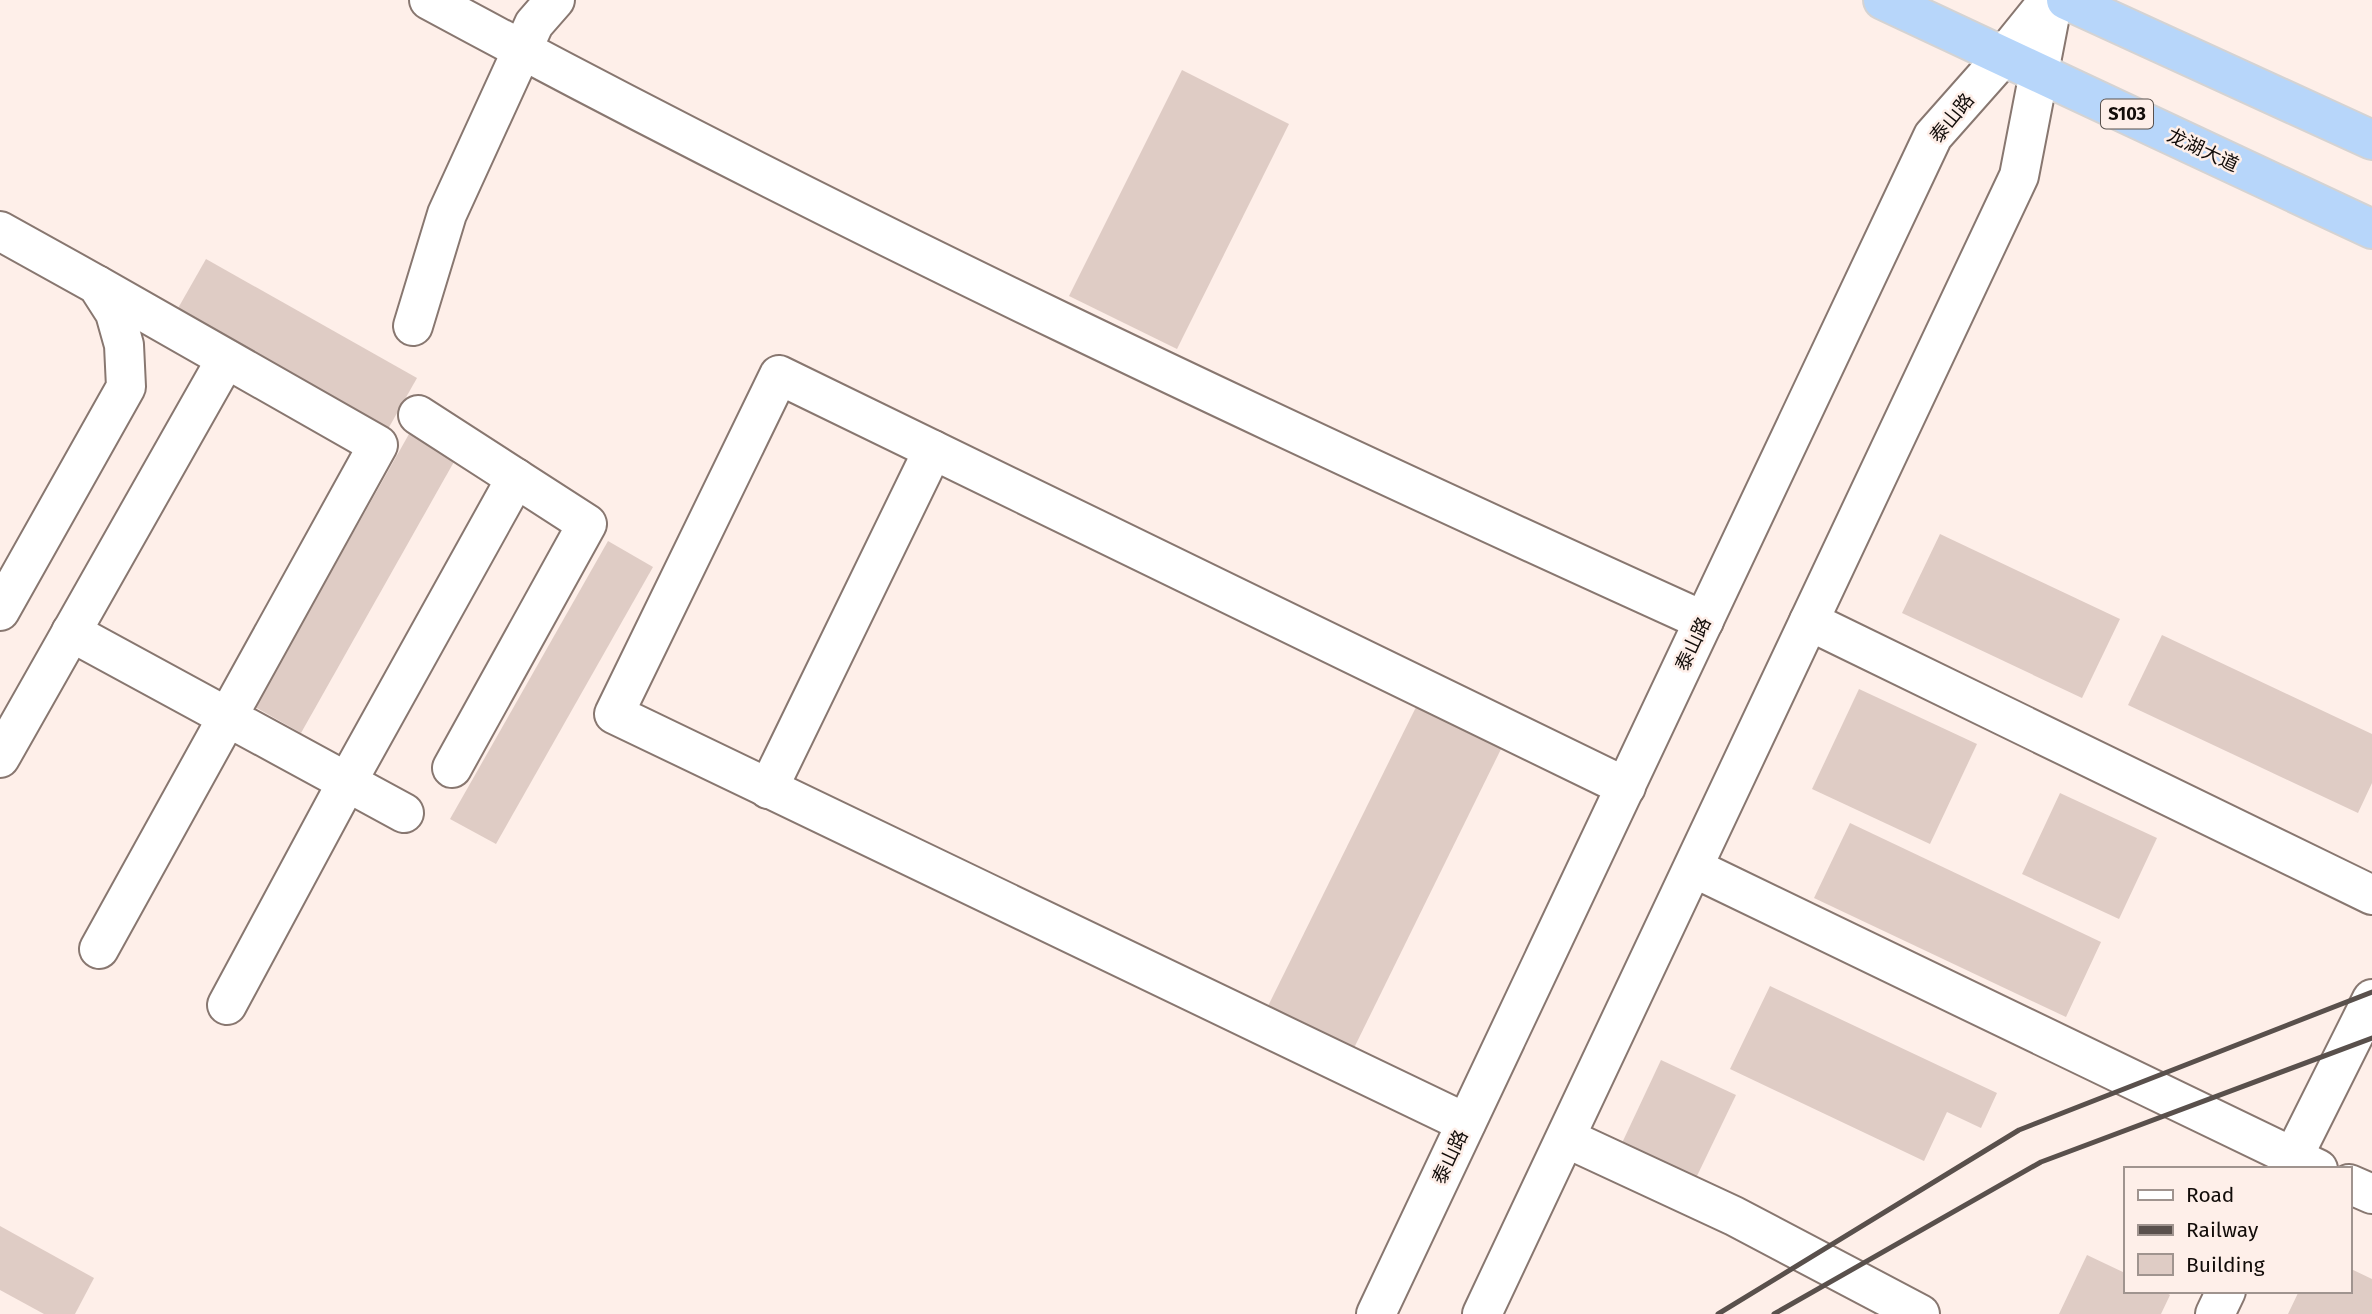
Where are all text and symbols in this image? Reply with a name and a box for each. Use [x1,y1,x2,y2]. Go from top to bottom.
street label: 泰山路 [1925,89,1979,147]
road number: S103 [2101,100,2153,128]
street label: 龙湖大道 [2164,124,2242,176]
street label: 泰山路 [1671,613,1715,675]
street label: 泰山路 [1428,1126,1472,1188]
legend [2124,1167,2351,1293]
text: Road [2186,1182,2234,1208]
text: Railway [2186,1217,2259,1243]
text: Building [2186,1252,2265,1278]

